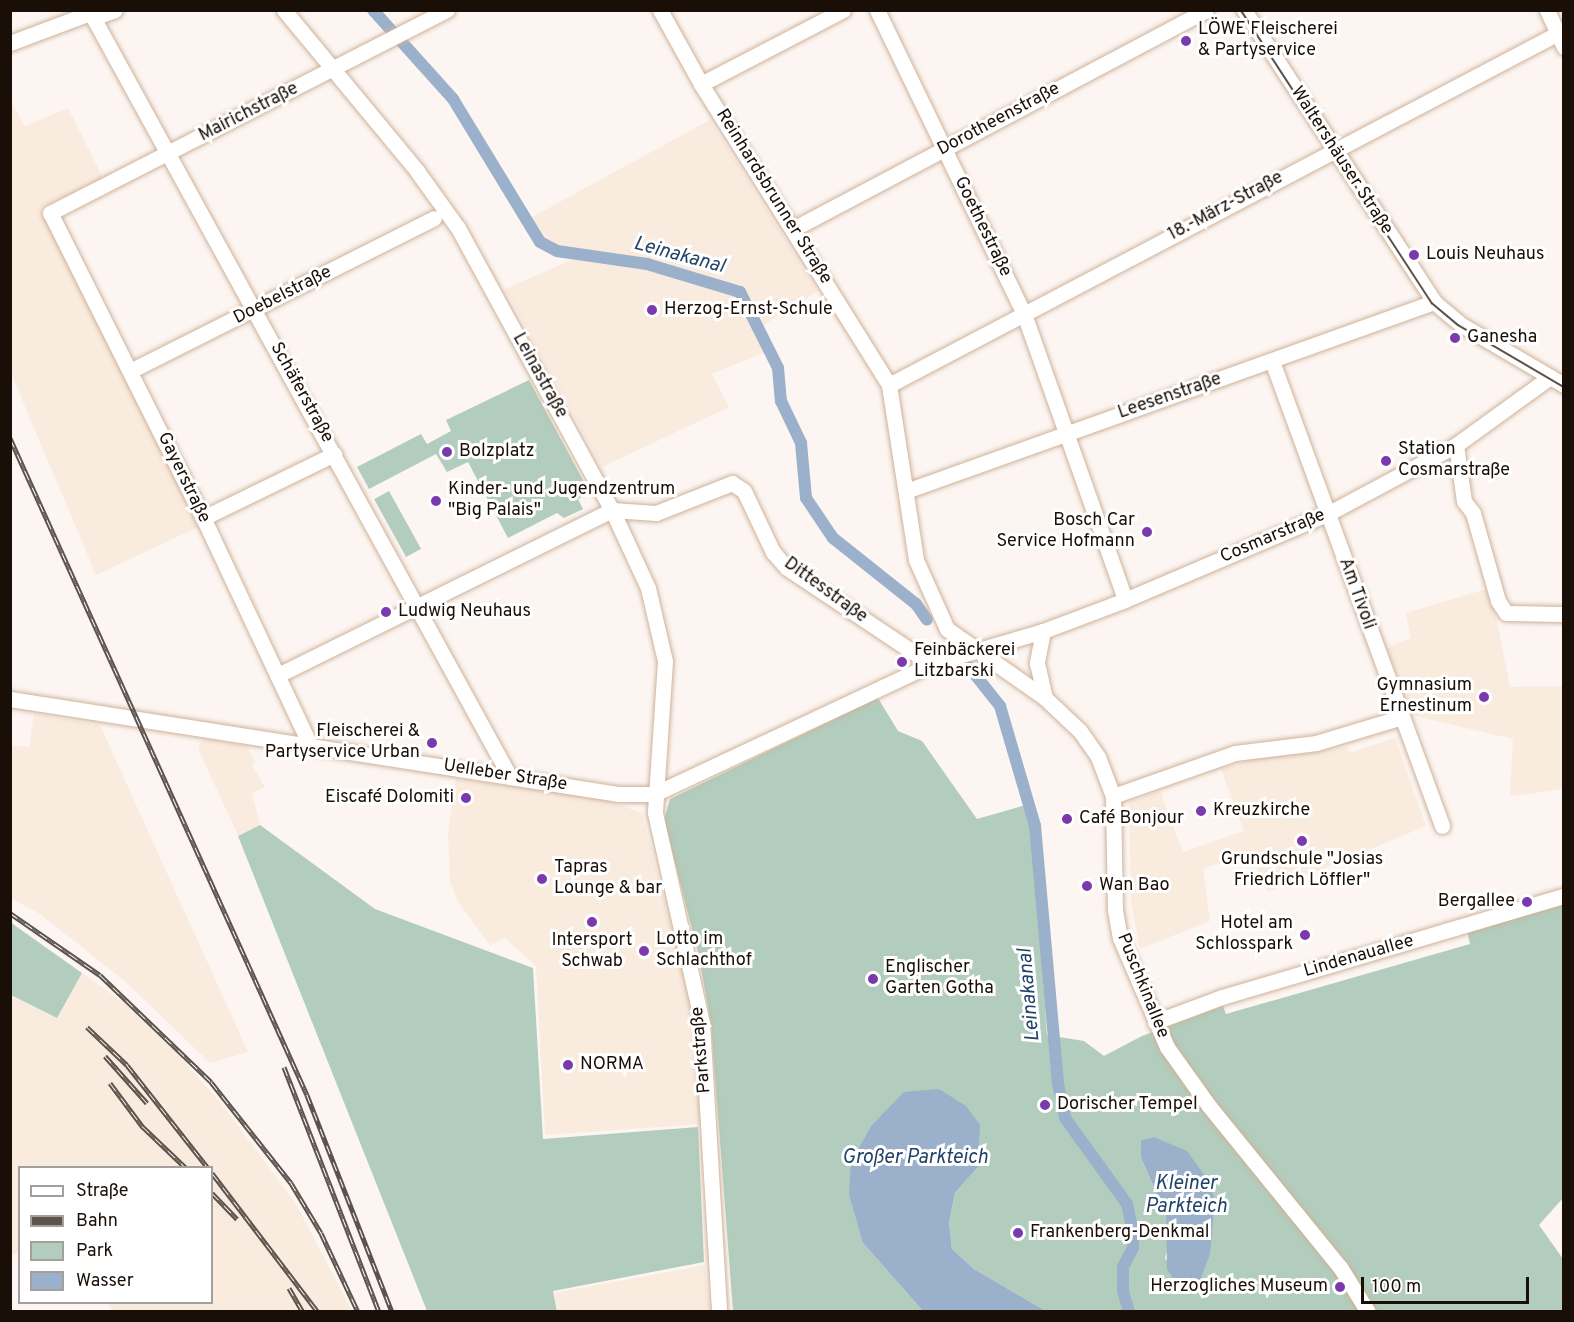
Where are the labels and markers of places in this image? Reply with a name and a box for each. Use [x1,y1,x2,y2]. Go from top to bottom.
place label: LÖWE Fleischerei & Partyservice [1198,20,1338,63]
marker: LÖWE Fleischerei & Partyservice [1179,34,1193,48]
place label: Louis Neuhaus [1426,244,1544,266]
marker: Louis Neuhaus [1407,248,1421,262]
place label: Herzog-Ernst-Schule [664,299,833,321]
marker: Herzog-Ernst-Schule [645,303,659,317]
place label: Ganesha [1467,327,1537,349]
marker: Ganesha [1448,331,1462,345]
place label: Station Cosmarstraße [1398,440,1510,482]
place label: Bolzplatz [459,441,535,463]
marker: Bolzplatz [440,445,454,459]
marker: Station Cosmarstraße [1379,454,1393,468]
place label: Kinder- und Jugendzentrum "Big Palais" [448,480,675,522]
marker: Kinder- und Jugendzentrum "Big Palais" [429,494,443,508]
place label: Bosch Car Service Hofmann [997,511,1135,554]
marker: Bosch Car Service Hofmann [1140,525,1154,539]
place label: Ludwig Neuhaus [398,601,531,623]
marker: Ludwig Neuhaus [379,605,393,619]
place label: Feinbäckerei Litzbarski [914,641,1015,684]
marker: Feinbäckerei Litzbarski [895,655,909,669]
place label: Gymnasium Ernestinum [1377,676,1472,718]
marker: Gymnasium Ernestinum [1477,690,1491,704]
place label: Fleischerei & Partyservice Urban [265,722,420,764]
marker: Fleischerei & Partyservice Urban [425,736,439,750]
place label: Eiscafé Dolomiti [325,787,454,809]
marker: Eiscafé Dolomiti [459,791,473,805]
place label: Kreuzkirche [1213,800,1310,822]
marker: Kreuzkirche [1194,804,1208,818]
place label: Café Bonjour [1079,808,1184,830]
marker: Café Bonjour [1060,812,1074,826]
marker: Grundschule "Josias Friedrich Löffler" [1295,834,1309,848]
place label: Grundschule "Josias Friedrich Löffler" [1221,850,1383,892]
place label: Tapras Lounge & bar [554,858,662,900]
marker: Tapras Lounge & bar [535,872,549,886]
place label: Wan Bao [1099,875,1169,897]
marker: Wan Bao [1080,879,1094,893]
place label: Bergallee [1438,891,1515,913]
marker: Bergallee [1520,895,1534,909]
place label: Hotel am Schlosspark [1195,914,1293,956]
marker: Intersport Schwab [585,915,599,929]
marker: Hotel am Schlosspark [1298,928,1312,942]
place label: Lotto im Schlachthof [656,930,752,972]
place label: Intersport Schwab [551,931,633,974]
marker: Lotto im Schlachthof [637,944,651,958]
place label: Englischer Garten Gotha [885,958,994,1000]
marker: Englischer Garten Gotha [866,972,880,986]
place label: NORMA [580,1054,644,1076]
marker: NORMA [561,1058,575,1072]
place label: Dorischer Tempel [1057,1094,1198,1116]
marker: Dorischer Tempel [1038,1098,1052,1112]
place label: Frankenberg-Denkmal [1030,1222,1209,1244]
marker: Frankenberg-Denkmal [1011,1226,1025,1240]
place label: Herzogliches Museum [1150,1276,1328,1298]
marker: Herzogliches Museum [1333,1280,1347,1294]

